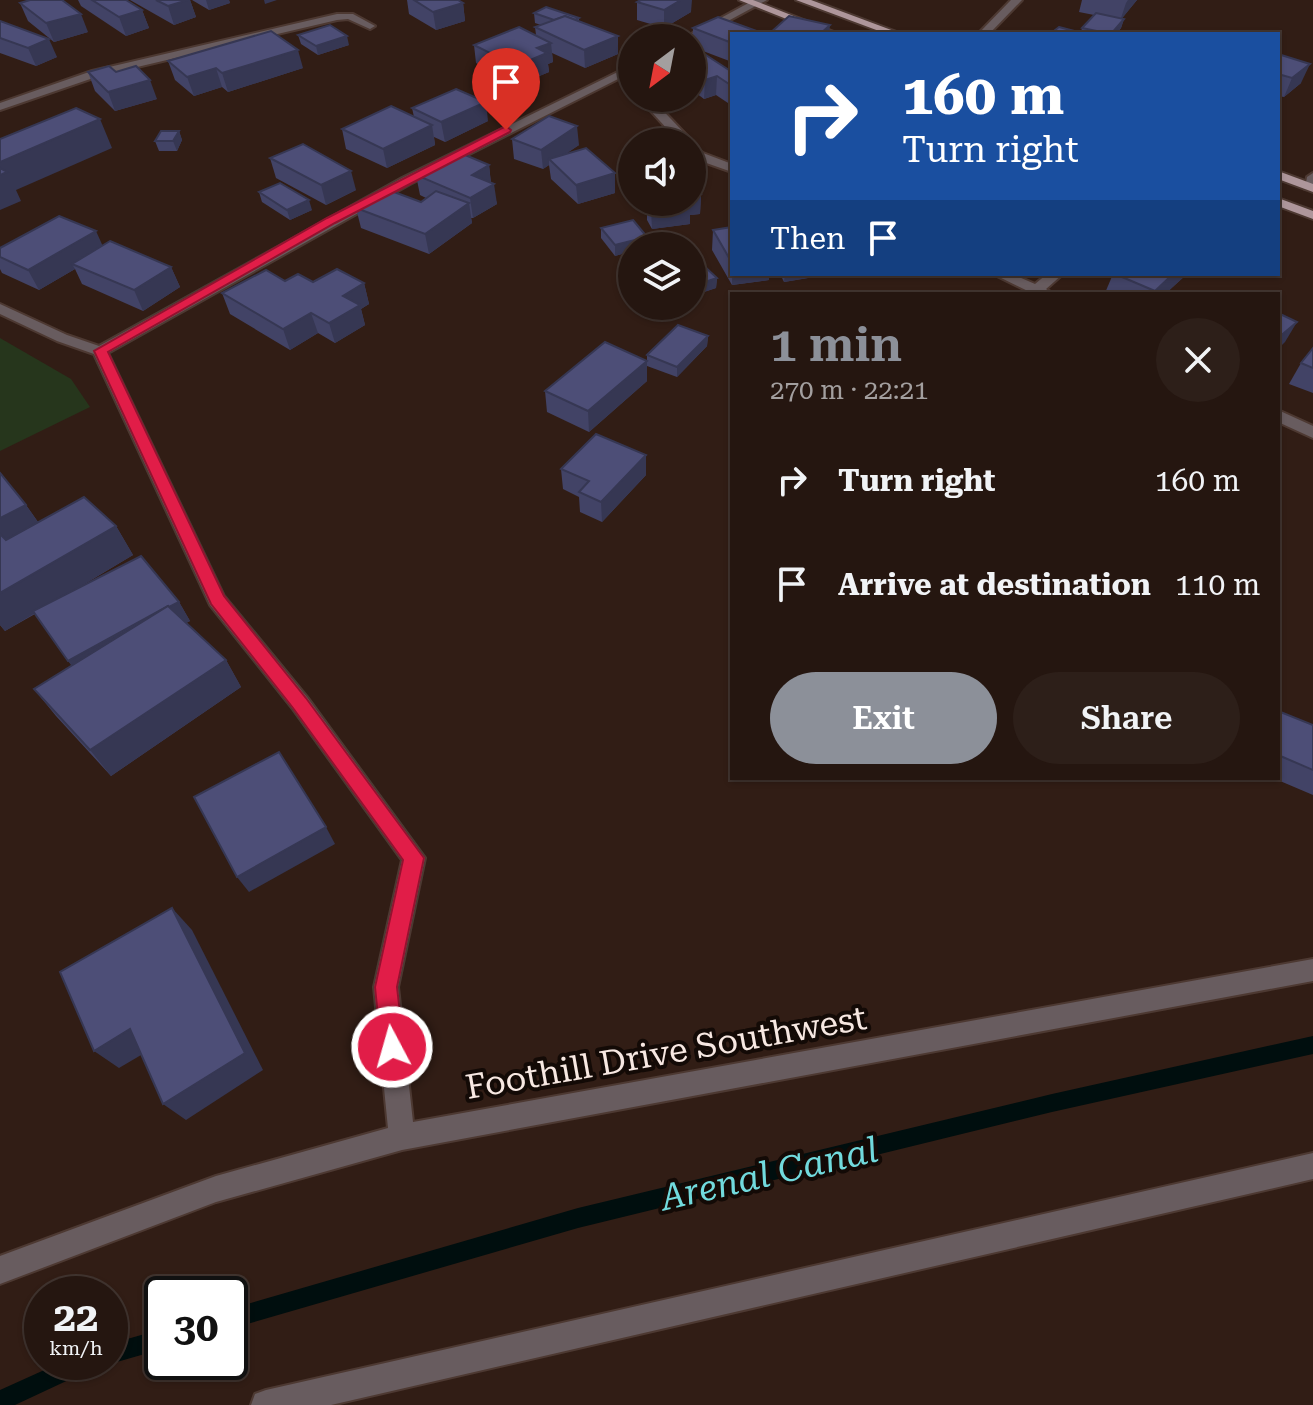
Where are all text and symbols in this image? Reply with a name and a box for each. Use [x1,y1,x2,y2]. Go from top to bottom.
north arrow [618,24,706,112]
map controls [618,24,706,320]
pin [472,48,540,130]
icon: arrive [484,60,528,104]
text: 160 m [902,62,1064,128]
icon: right [770,64,874,168]
button: sound [618,128,706,216]
text: Turn right [902,129,1079,171]
icon: arrive [861,216,905,260]
text: Then [770,221,845,256]
button: layers [618,232,706,320]
text: 1 min [770,317,902,373]
button: close [1156,318,1240,402]
text: 270 m · 22:21 [770,375,929,405]
icon: right [770,458,814,502]
text: Turn right [838,463,995,498]
text: 160 m [1155,463,1240,498]
icon: arrive [770,562,814,606]
text: Arrive at destination [838,567,1151,602]
text: 110 m [1175,567,1260,602]
button: Exit [770,672,997,764]
button: Share [1013,672,1240,764]
street label: Foothill Drive Southwest [463,997,869,1107]
position arrow [350,1005,434,1089]
water label: Arenal Canal [655,1129,882,1220]
speed limit sign: 30 [144,1276,248,1380]
text: 22 [54,1294,98,1341]
text: km/h [49,1336,103,1360]

